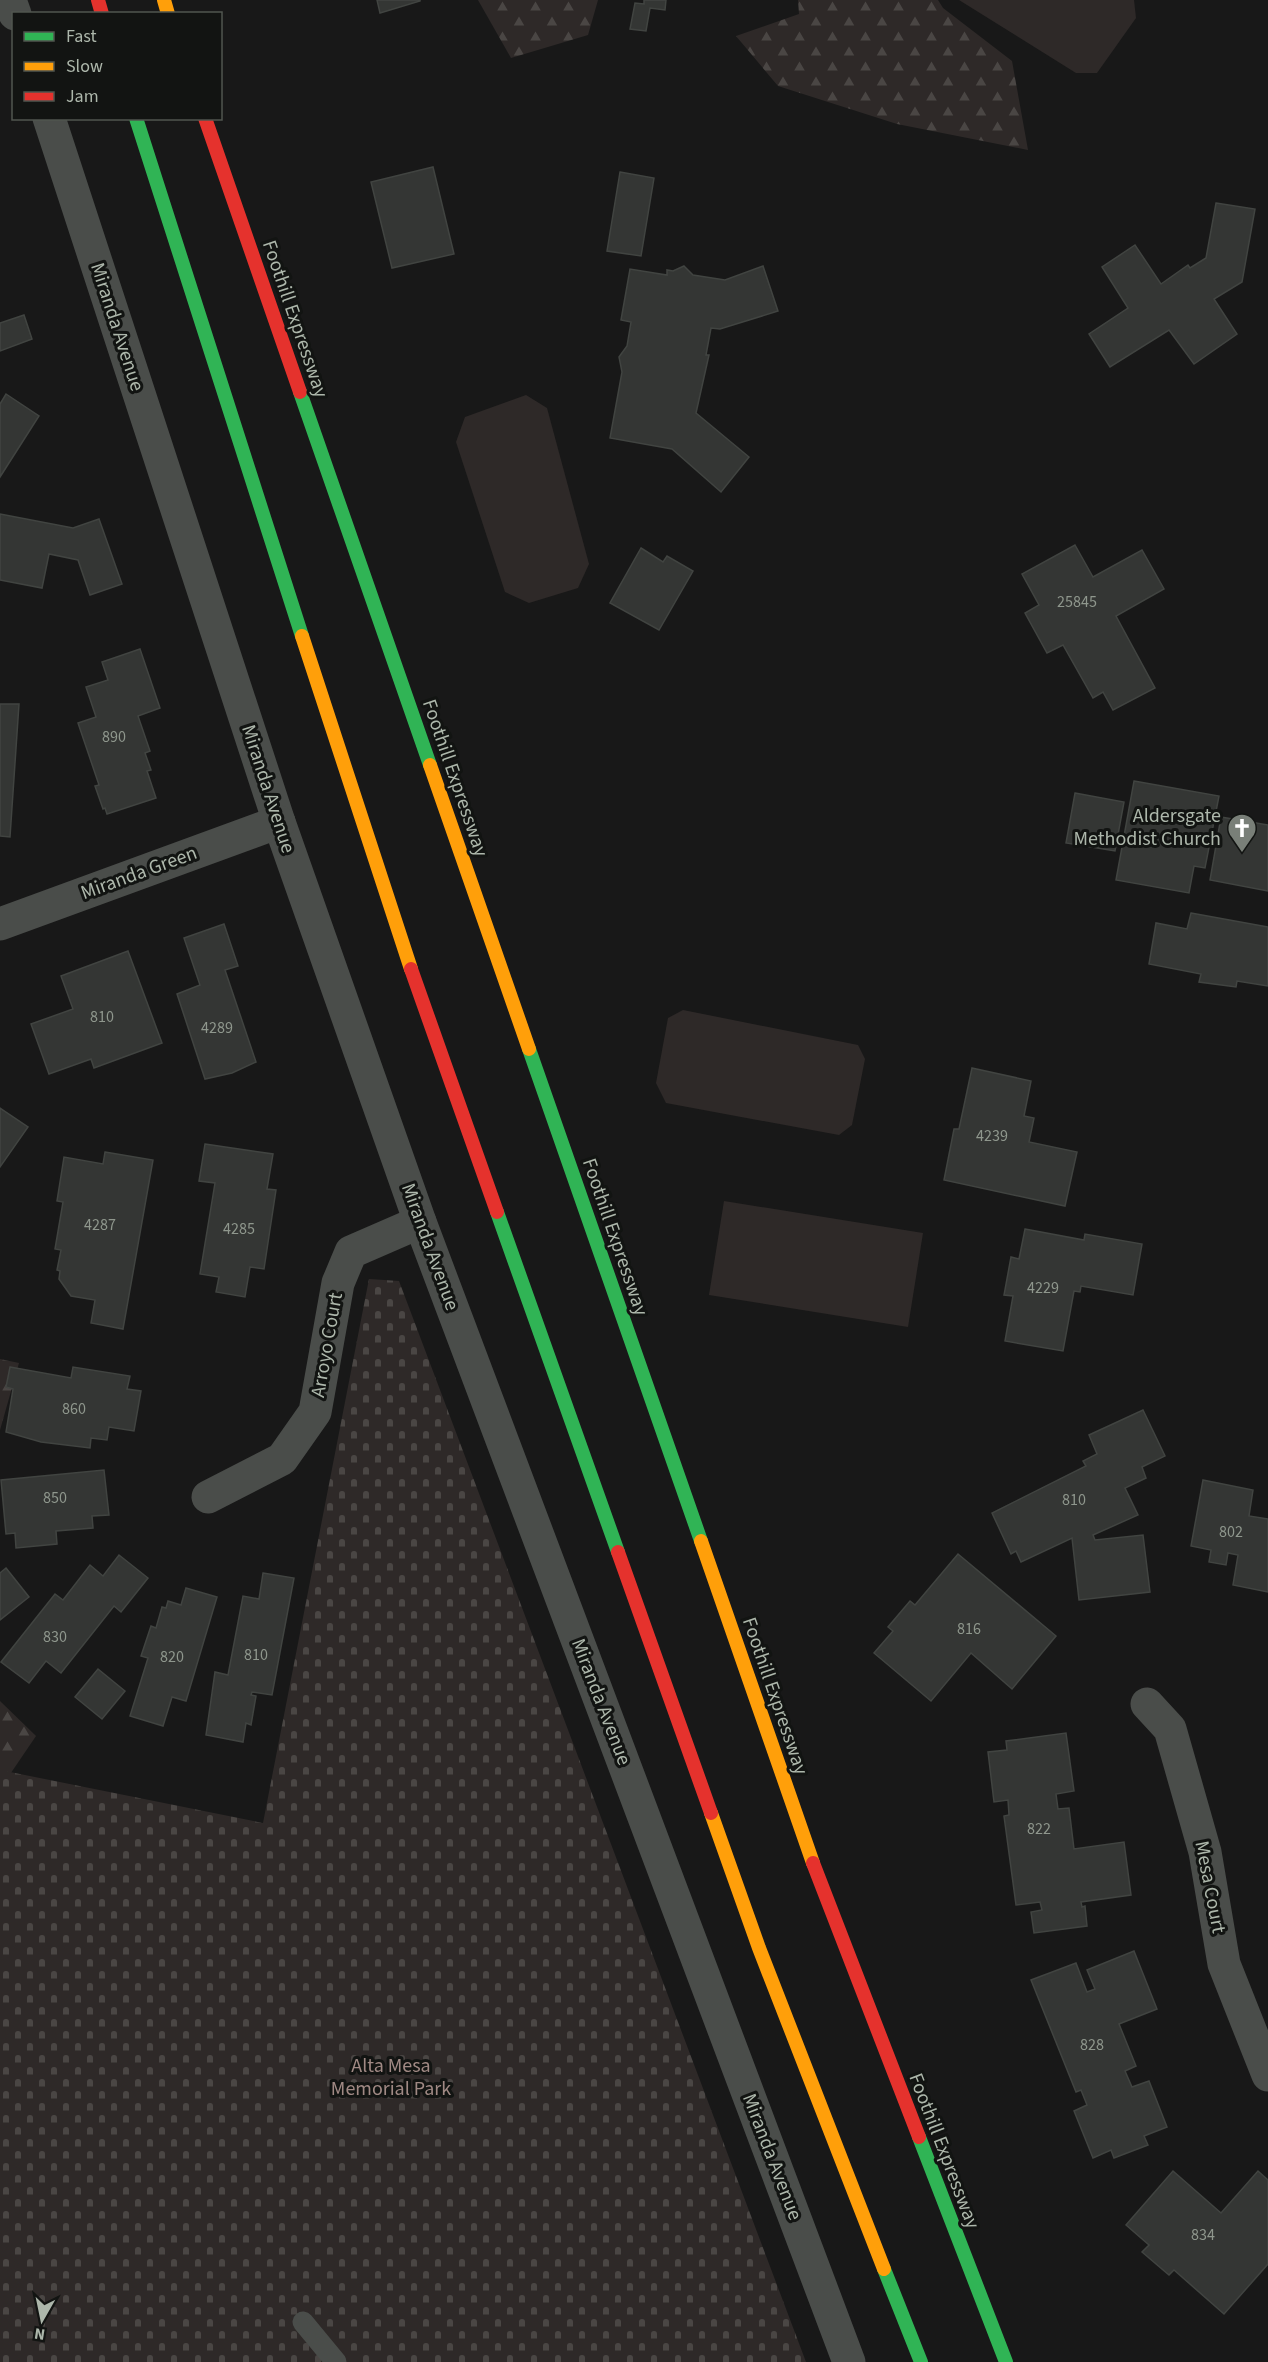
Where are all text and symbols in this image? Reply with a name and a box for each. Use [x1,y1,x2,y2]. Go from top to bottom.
legend [12,12,222,120]
text: Fast [66,24,97,49]
text: Slow [66,54,103,79]
text: Jam [66,84,99,109]
street label: Foothill Expressway [255,237,335,402]
street label: Miranda Avenue [83,259,151,395]
house number: 25845 [1057,591,1097,613]
street label: Foothill Expressway [415,696,495,861]
street label: Miranda Avenue [234,721,302,857]
house number: 890 [102,726,126,748]
place label: Aldersgate Methodist Church [1074,802,1221,853]
church icon: Aldersgate Methodist Church [1226,812,1258,854]
street label: Miranda Green [77,839,201,907]
house number: 810 [90,1006,114,1028]
house number: 4289 [201,1017,233,1039]
house number: 4239 [976,1125,1008,1147]
street label: Foothill Expressway [575,1155,655,1320]
street label: Miranda Avenue [394,1179,466,1315]
house number: 4287 [84,1214,116,1236]
house number: 4285 [223,1218,255,1240]
house number: 4229 [1027,1277,1059,1299]
street label: Arroyo Court [304,1290,350,1400]
house number: 860 [62,1398,86,1420]
house number: 850 [43,1487,67,1509]
house number: 810 [1062,1489,1086,1511]
house number: 802 [1219,1521,1243,1543]
street label: Foothill Expressway [735,1614,815,1779]
house number: 816 [957,1618,981,1640]
house number: 830 [43,1626,67,1648]
street label: Miranda Avenue [564,1635,638,1770]
house number: 810 [244,1644,268,1666]
house number: 820 [160,1646,184,1668]
house number: 822 [1027,1818,1051,1840]
street label: Mesa Court [1187,1838,1233,1936]
house number: 828 [1080,2034,1104,2056]
park label: Alta Mesa Memorial Park [331,2052,451,2103]
street label: Foothill Expressway [901,2069,987,2233]
street label: Miranda Avenue [735,2090,809,2225]
house number: 834 [1191,2224,1215,2246]
north arrow [12,2290,72,2350]
text: N [33,2322,47,2346]

